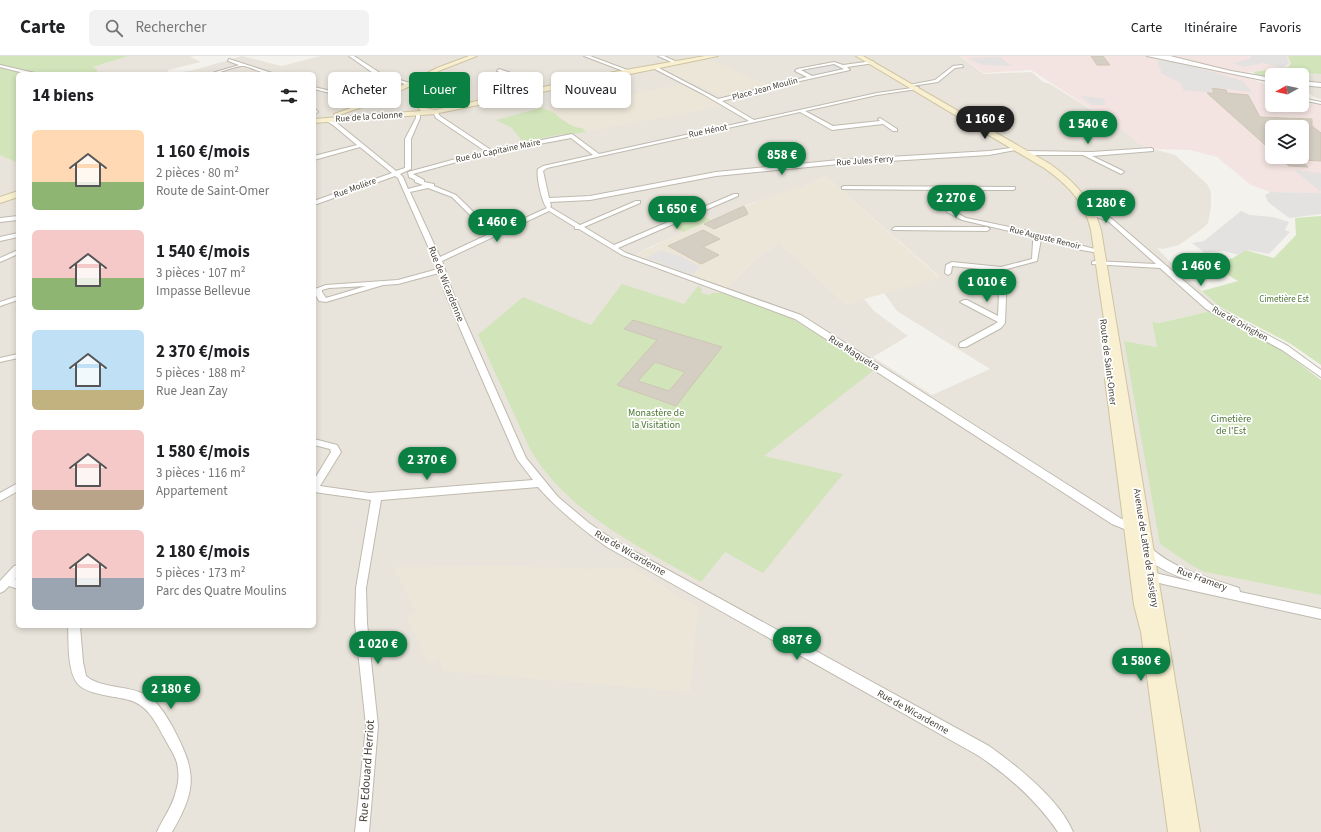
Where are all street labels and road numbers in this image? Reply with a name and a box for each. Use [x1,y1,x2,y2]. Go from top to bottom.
street label: Place Jean Moulin [731,74,799,104]
street label: Rue de la Colonne [335,108,404,126]
street label: Rue Hénot [687,121,729,141]
street label: Rue du Capitaine Maire [454,136,542,166]
street label: Rue Jules Ferry [836,152,895,169]
street label: Rue Molière [332,174,378,202]
street label: Rue Auguste Renoir [1008,223,1083,253]
street label: Rue de Wicardenne [424,244,468,324]
street label: Rue de Dringhen [1210,303,1270,345]
street label: Route de Saint-Omer [1096,318,1120,407]
street label: Rue Maquetra [826,332,882,374]
street label: Avenue de Lattre de Tassigny [1130,488,1162,609]
street label: Rue de Wicardenne [592,527,668,579]
street label: Rue Framery [1175,563,1229,595]
street label: Rue de Wicardenne [875,686,951,738]
street label: Rue Edouard Herriot [355,719,379,823]

